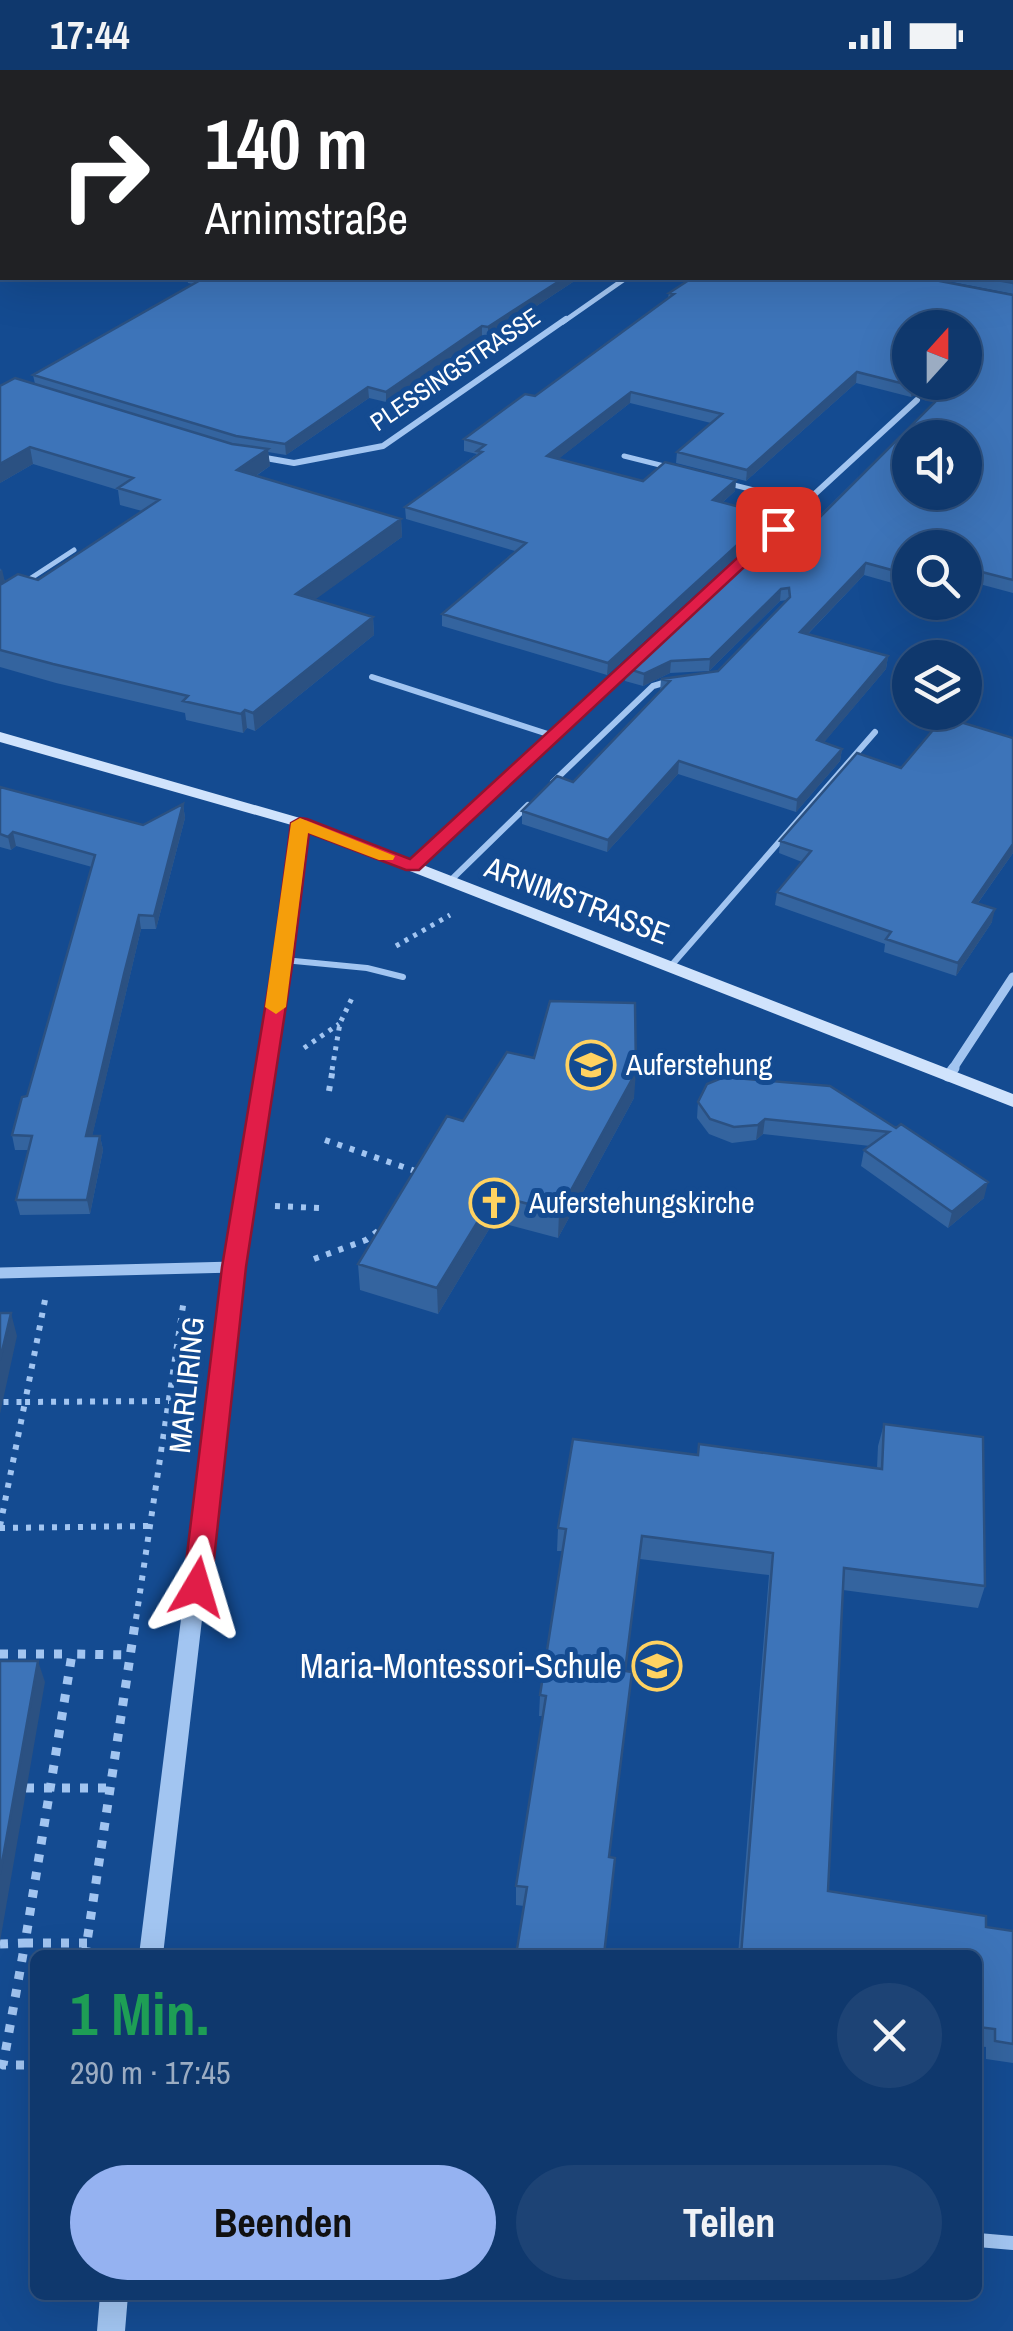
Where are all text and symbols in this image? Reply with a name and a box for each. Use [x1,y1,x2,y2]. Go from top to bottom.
text: 17:44 [50,10,130,61]
text: 140 m [205,97,368,191]
icon: right [40,110,170,240]
text: Arnimstraße [205,187,408,248]
street label: PLESSINGSTRASSE [363,299,547,439]
north arrow [892,310,982,400]
map controls [892,310,982,730]
button: sound [892,420,982,510]
pin [736,487,821,572]
icon: arrive [751,502,806,557]
button: search [892,530,982,620]
button: layers [892,640,982,730]
street label: ARNIMSTRASSE [479,846,675,954]
school or university icon: Auferstehung [565,1039,617,1091]
place label: Auferstehung [625,1044,773,1084]
church icon: Auferstehungskirche [468,1177,520,1229]
place label: Auferstehungskirche [528,1182,755,1222]
street label: MARLIRING [159,1315,213,1455]
position arrow [145,1535,249,1639]
school or university icon: Maria-Montessori-Schule [631,1640,683,1692]
place label: Maria-Montessori-Schule [300,1642,622,1689]
text: 1 Min. [70,1973,209,2054]
button: close [837,1983,942,2088]
text: 290 m · 17:45 [70,2051,230,2094]
button: Beenden [70,2165,496,2280]
button: Teilen [516,2165,942,2280]

